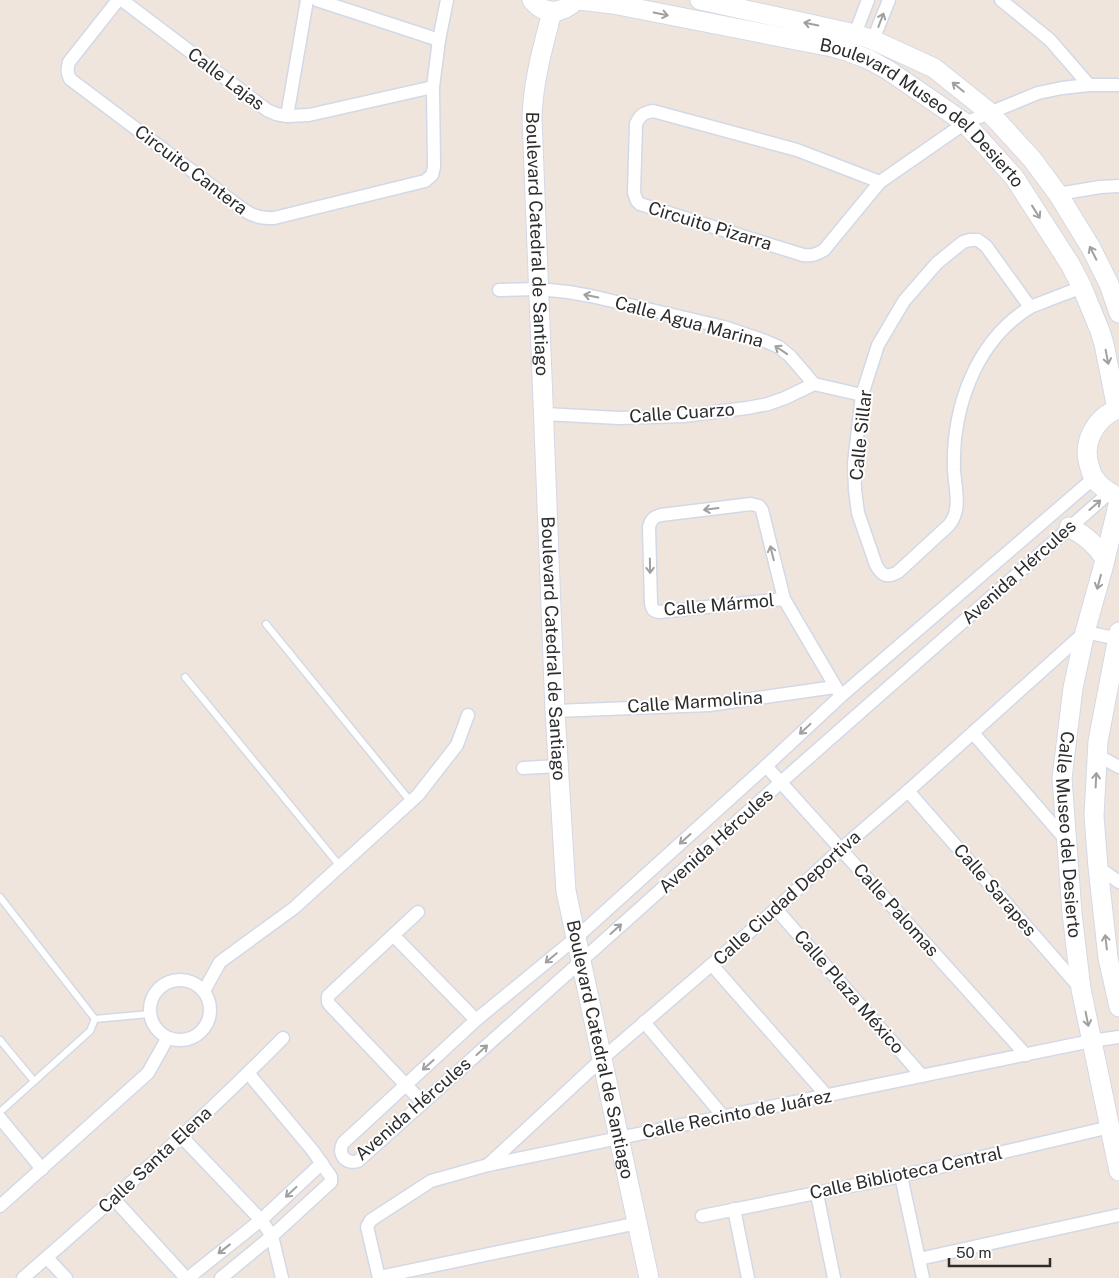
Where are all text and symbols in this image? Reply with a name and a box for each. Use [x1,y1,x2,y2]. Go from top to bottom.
one-way arrow [653,9,669,19]
one-way arrow [877,13,886,28]
one-way arrow [803,19,819,28]
street label: Boulevard Museo del Desierto [818,34,1029,191]
street label: Calle Lajas [184,43,269,114]
one-way arrow [952,82,965,93]
street label: Boulevard Catedral de Santiago [522,111,553,376]
street label: Circuito Cantera [131,120,252,219]
street label: Circuito Pizarra [646,197,774,254]
one-way arrow [1032,204,1042,218]
one-way arrow [1088,245,1098,260]
one-way arrow [584,291,600,300]
street label: Calle Agua Marina [613,292,766,351]
one-way arrow [774,344,788,354]
one-way arrow [1103,348,1112,364]
street label: Calle Sillar [845,389,876,481]
street label: Calle Cuarzo [629,398,735,427]
one-way arrow [1088,499,1101,511]
one-way arrow [703,504,719,514]
street label: Avenida Hércules [957,515,1080,628]
street label: Boulevard Catedral de Santiago [537,516,570,781]
one-way arrow [767,545,776,561]
one-way arrow [645,558,654,574]
one-way arrow [1093,574,1103,590]
street label: Calle Mármol [663,589,775,620]
street label: Calle Marmolina [627,686,763,717]
one-way arrow [799,723,812,735]
street label: Calle Museo del Desierto [1052,730,1086,939]
one-way arrow [1091,772,1100,788]
street label: Avenida Hércules [654,784,777,897]
street label: Calle Ciudad Deportiva [709,826,865,969]
one-way arrow [679,833,692,845]
street label: Calle Sarapes [950,839,1041,940]
street label: Calle Palomas [849,859,944,960]
street label: Boulevard Catedral de Santiago [562,918,638,1181]
one-way arrow [610,924,623,935]
street label: Calle Plaza México [790,926,909,1058]
one-way arrow [1101,934,1111,950]
one-way arrow [544,953,557,964]
one-way arrow [1083,1011,1092,1027]
one-way arrow [476,1044,489,1055]
street label: Avenida Hércules [351,1053,475,1164]
one-way arrow [421,1059,434,1070]
street label: Calle Recinto de Juárez [641,1085,833,1142]
street label: Calle Santa Elena [94,1102,215,1217]
street label: Calle Biblioteca Central [808,1142,1004,1203]
one-way arrow [285,1186,298,1198]
scale bar [949,1236,1050,1268]
one-way arrow [218,1244,231,1255]
text: 50 m [956,1244,991,1261]

